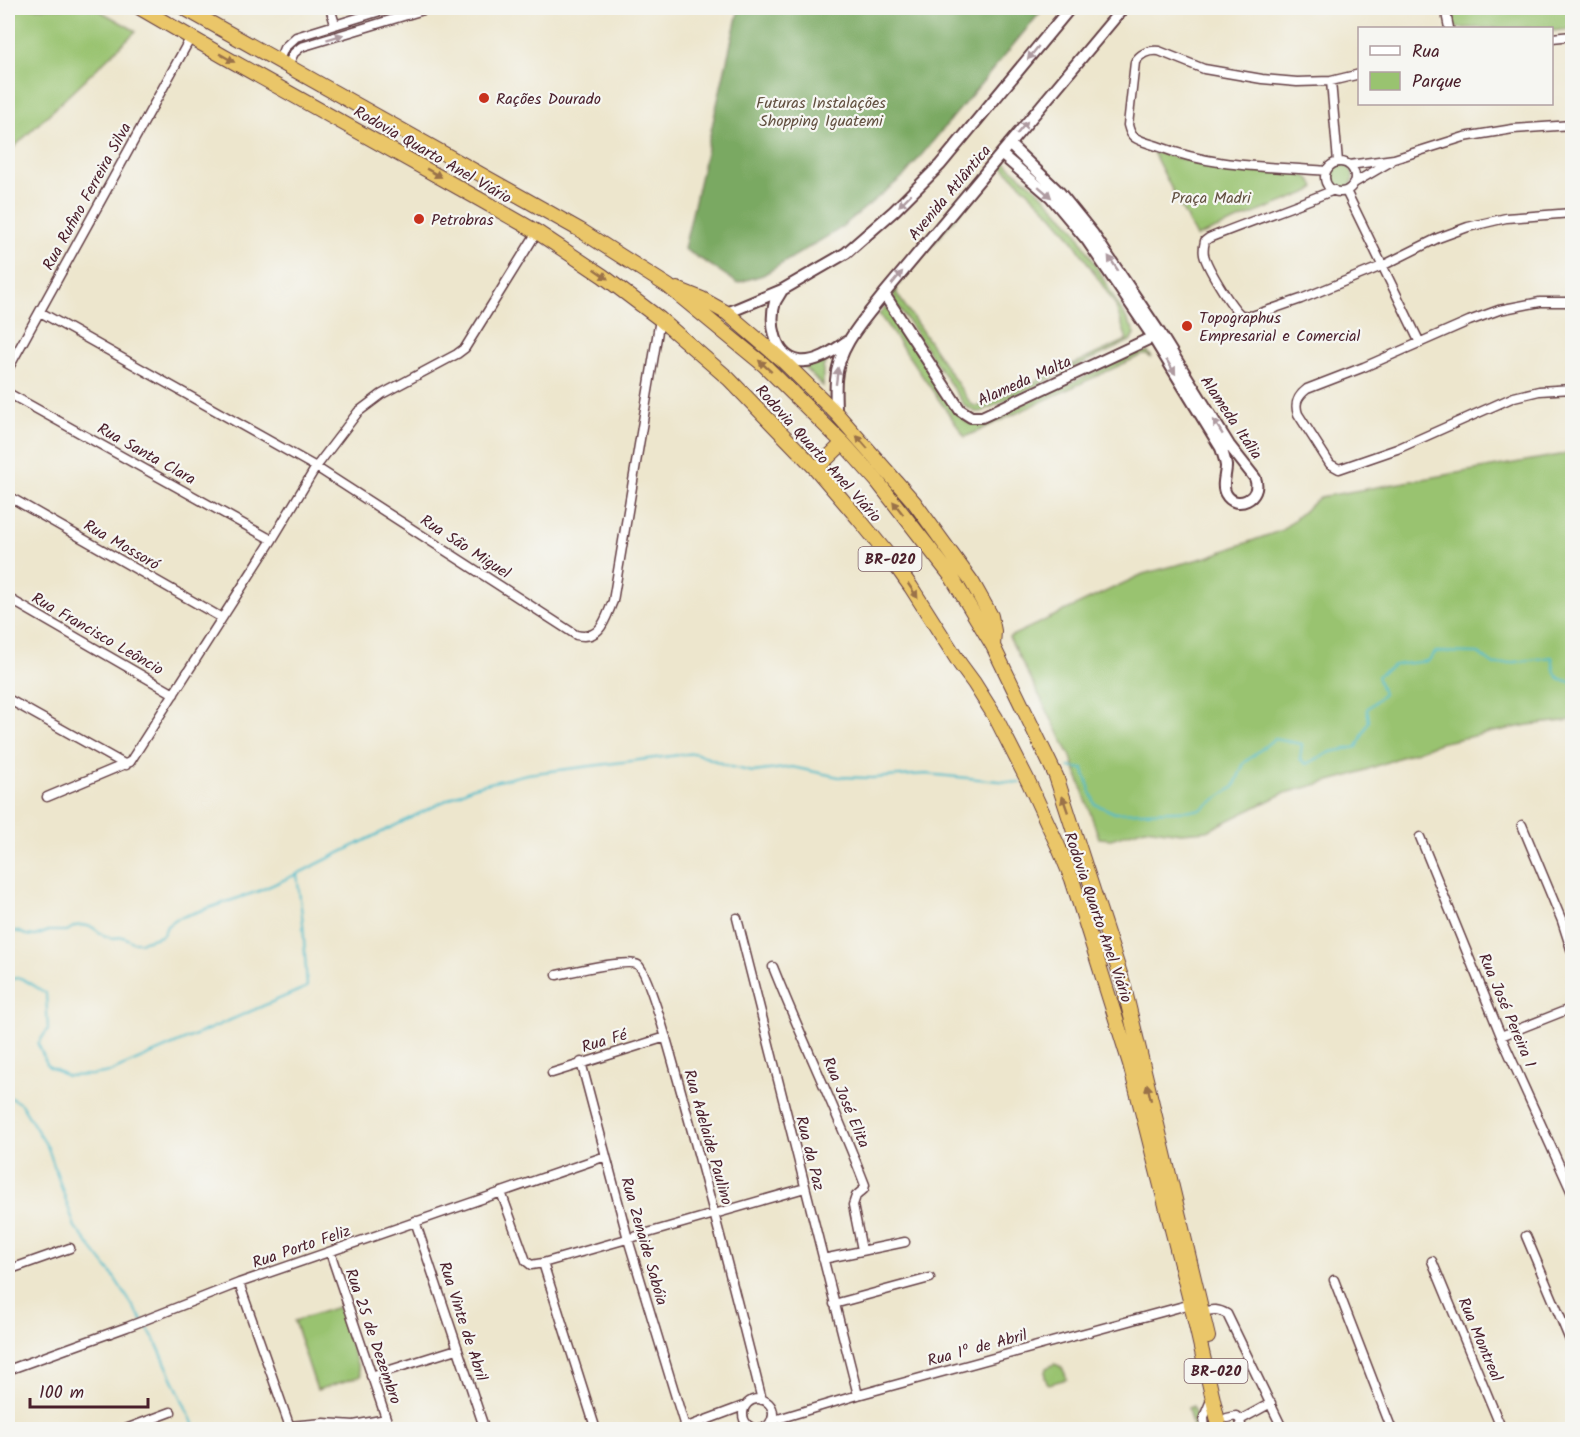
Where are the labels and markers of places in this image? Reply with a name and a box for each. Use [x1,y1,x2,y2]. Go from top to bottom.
place label: Rações Dourado [496,87,601,112]
marker: Rações Dourado [477,91,491,105]
place label: Petrobras [431,208,494,233]
marker: Petrobras [412,212,426,226]
place label: Topographus Empresarial e Comercial [1199,306,1361,349]
marker: Topographus Empresarial e Comercial [1180,319,1194,333]

